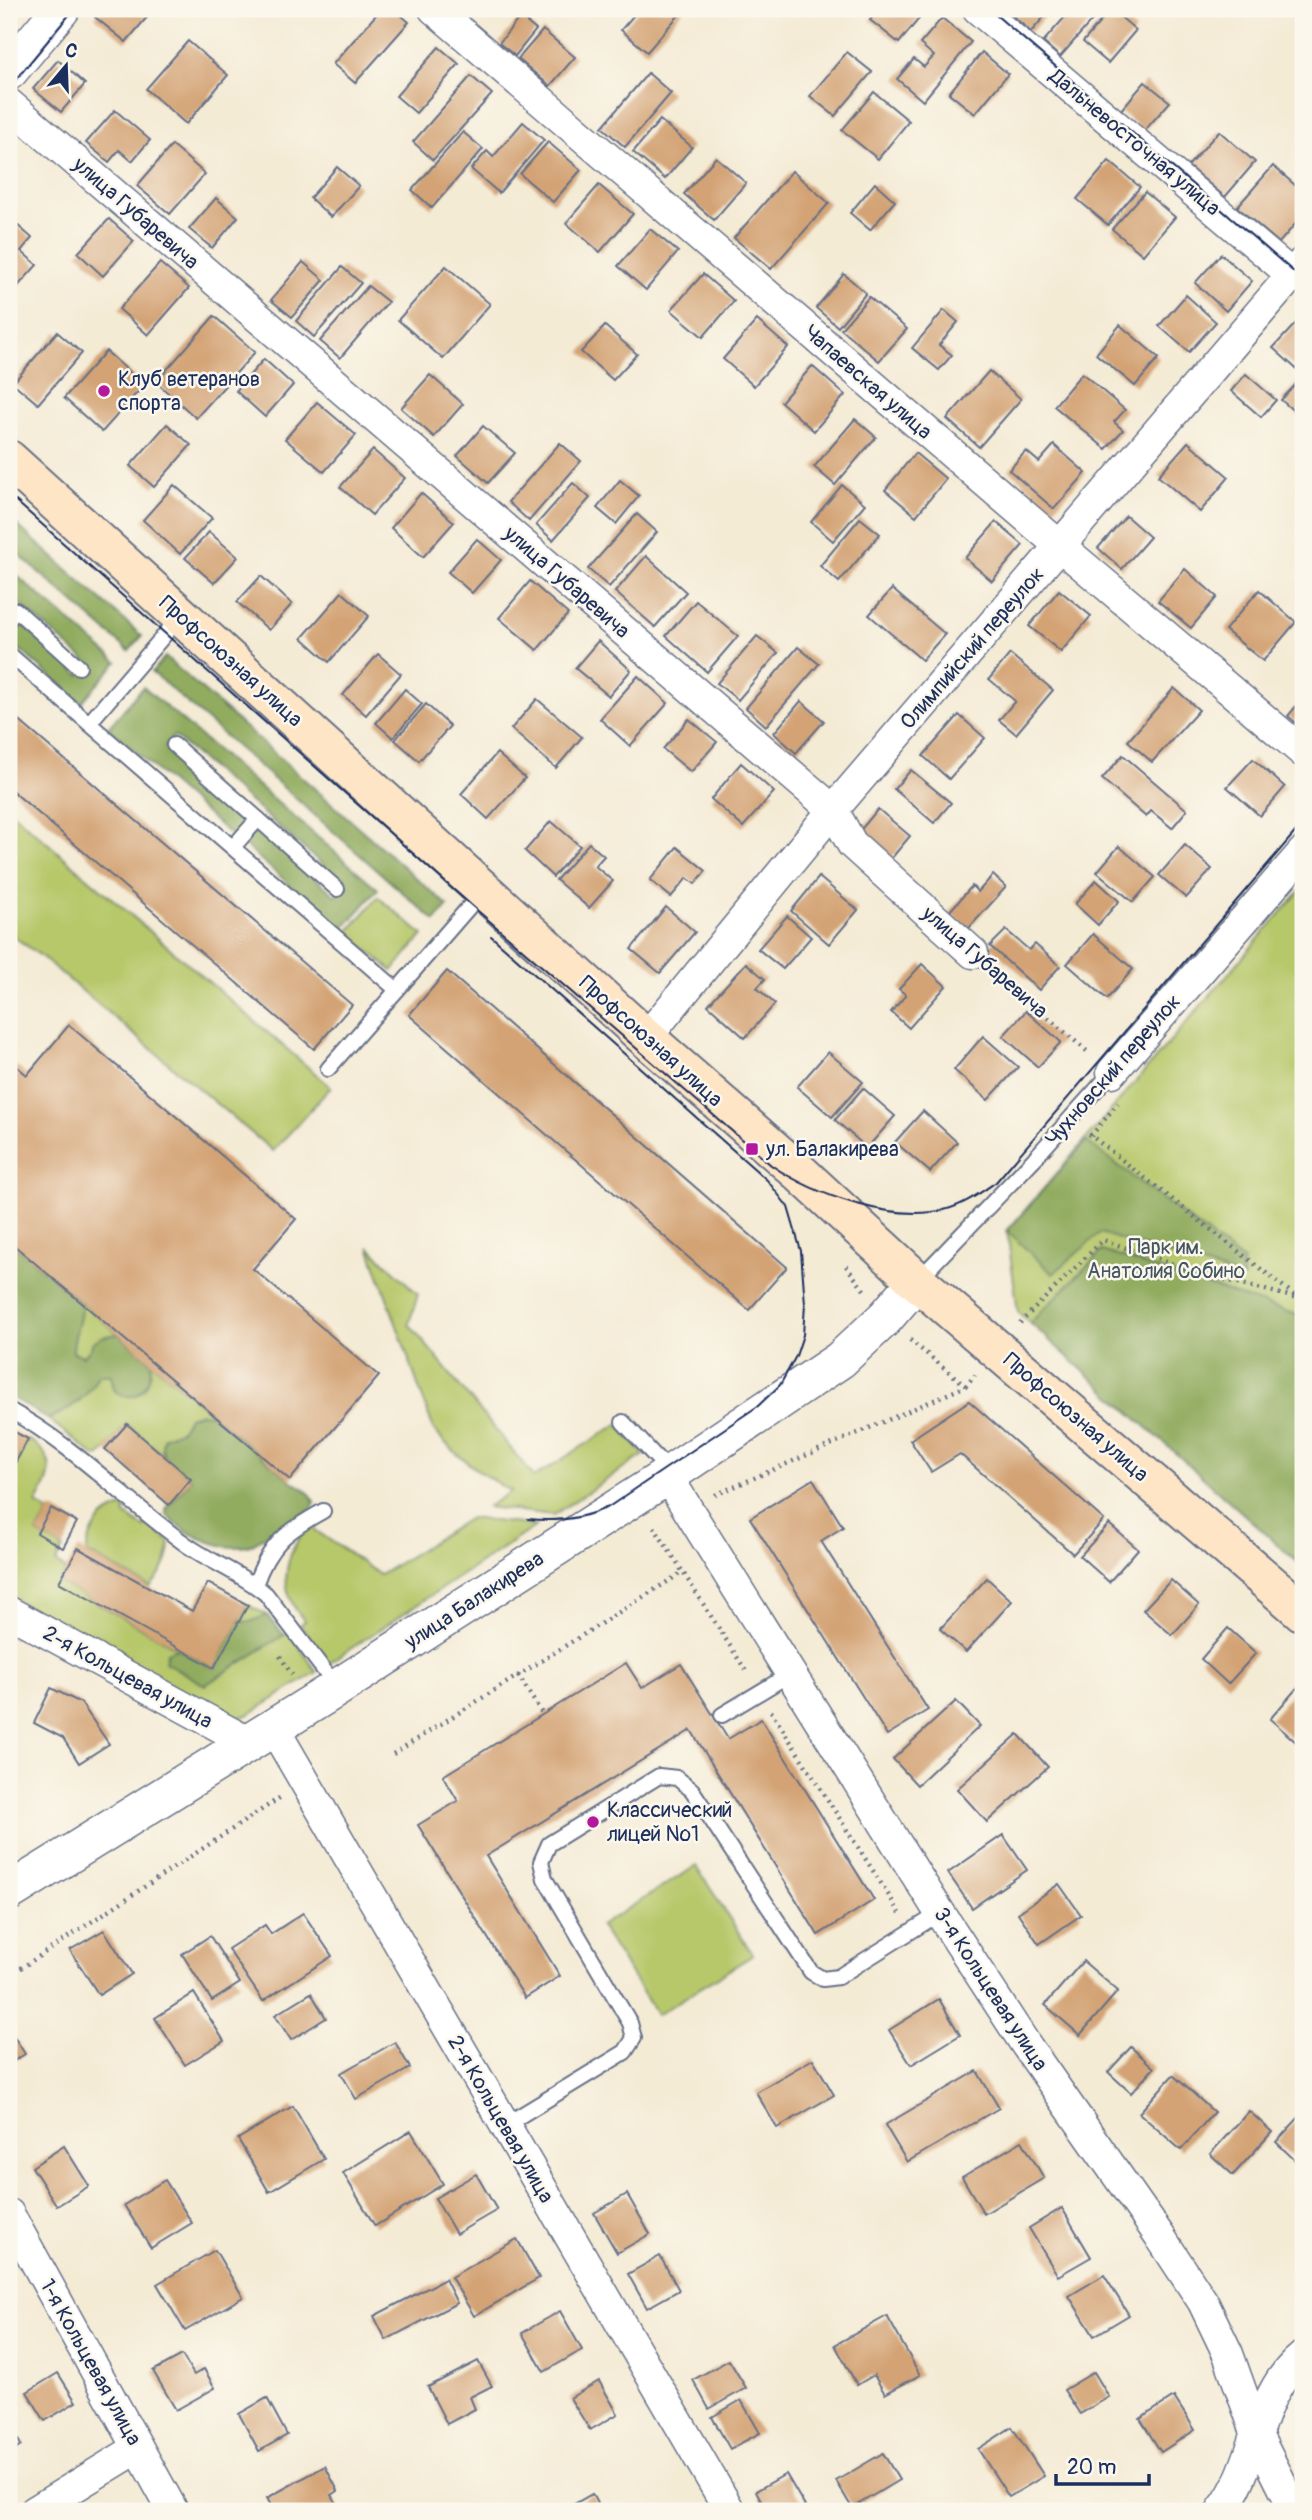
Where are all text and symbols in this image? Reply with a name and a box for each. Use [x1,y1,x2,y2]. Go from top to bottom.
north arrow [32,32,102,102]
text: С [62,38,81,64]
street label: Дальневосточная улица [1043,62,1226,222]
street label: улица Губаревича [66,151,204,275]
street label: Чапаевская улица [798,319,937,446]
place label: Клуб ветеранов спорта [118,366,260,417]
marker: Клуб ветеранов спорта [96,383,112,399]
street label: улица Губаревича [497,520,635,644]
street label: Олимпийский переулок [894,561,1050,735]
street label: Профсоюзная улица [153,590,308,733]
street label: улица Губаревича [915,900,1053,1024]
street label: Профсоюзная улица [573,970,728,1113]
street label: Чухновский переулок [1040,988,1187,1152]
place label: ул. Балакирева [765,1136,899,1163]
marker: ул. Балакирева [744,1141,760,1157]
park label: Парк им. Анатолия Собино [1087,1234,1245,1285]
street label: Профсоюзная улица [997,1347,1154,1488]
street label: улица Балакирева [399,1545,549,1656]
street label: 2-я Кольцевая улица [38,1620,217,1735]
place label: Классический лицей №1 [607,1797,732,1848]
marker: Классический лицей №1 [585,1814,601,1830]
street label: 3-я Кольцевая улица [928,1902,1054,2076]
street label: 2-я Кольцевая улица [441,2030,560,2208]
street label: 1-я Кольцевая улица [34,2274,147,2450]
scale bar [1056,2443,1149,2487]
text: 20 m [1067,2454,1116,2481]

